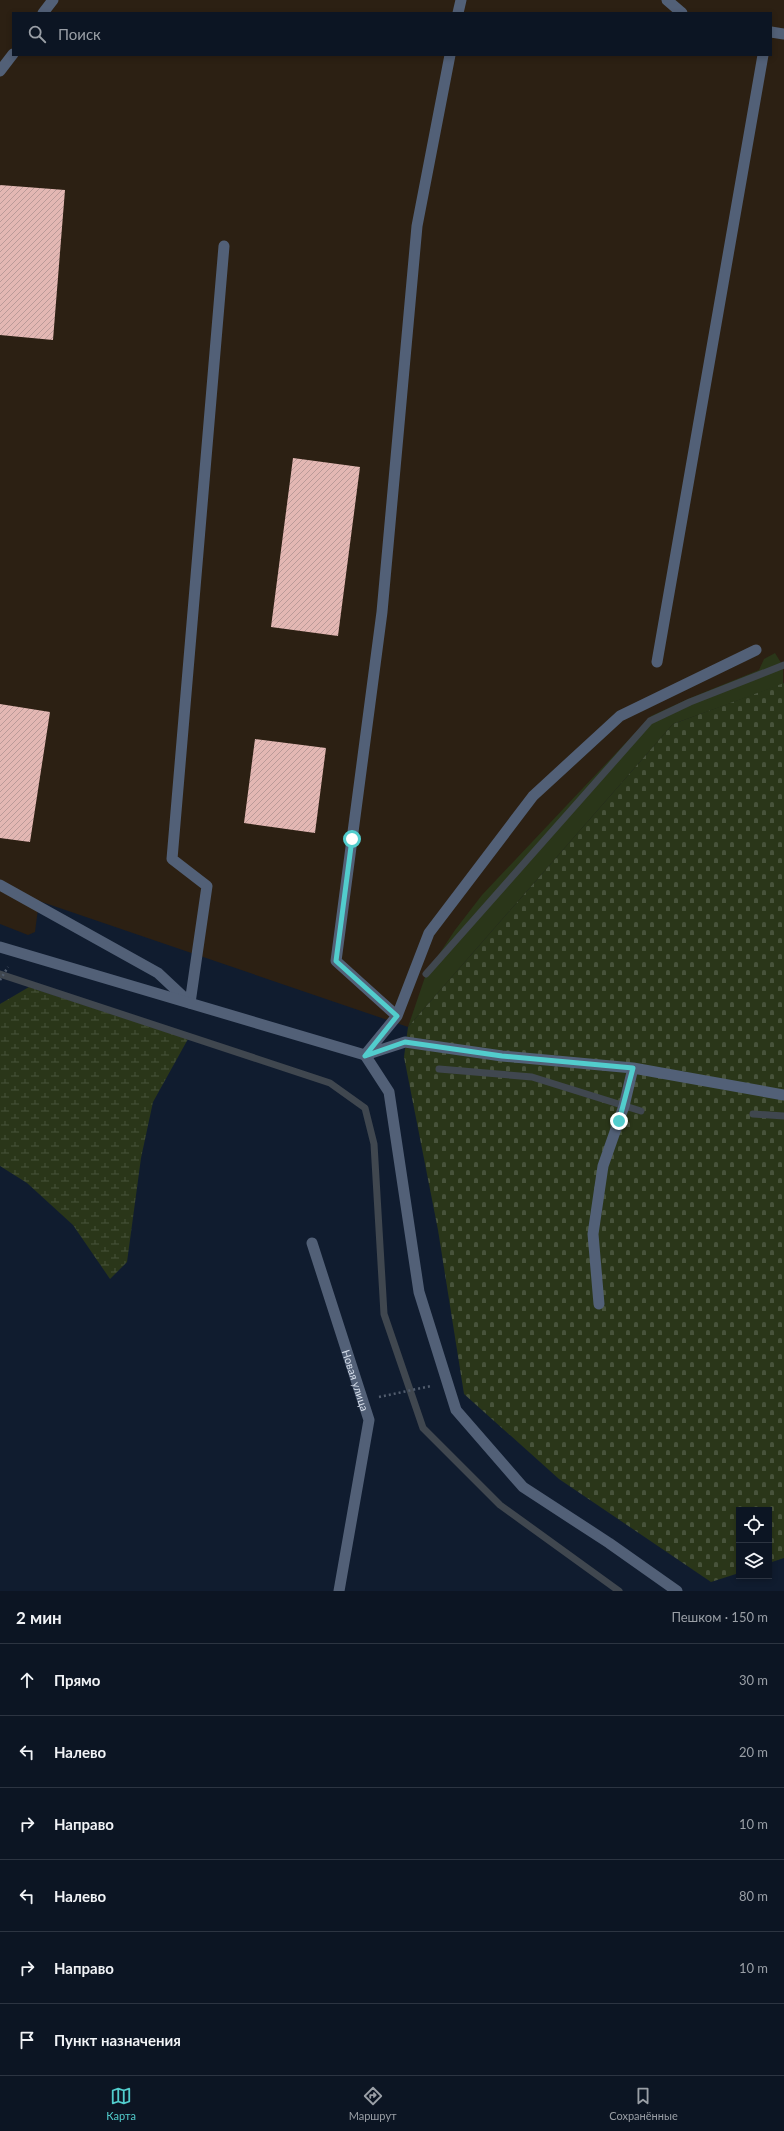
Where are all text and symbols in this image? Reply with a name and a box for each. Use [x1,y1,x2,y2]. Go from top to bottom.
search box [12,12,772,56]
icon: search [26,23,48,45]
text: Поиск [58,25,101,43]
route start [343,830,361,848]
route end [610,1112,628,1130]
street label: Новая улица [340,1348,372,1412]
map controls [736,1507,772,1579]
button: locate [736,1507,772,1543]
button: layers [736,1543,772,1579]
text: 2 мин [16,1607,62,1628]
text: Пешком · 150 m [671,1609,768,1625]
icon: ahead [16,1669,38,1691]
text: Прямо [54,1671,100,1689]
text: 30 m [739,1672,768,1688]
icon: left [16,1741,38,1763]
text: Налево [54,1743,106,1761]
text: 20 m [739,1744,768,1760]
icon: right [16,1813,38,1835]
text: Направо [54,1815,114,1833]
text: 10 m [739,1816,768,1832]
icon: left [16,1885,38,1907]
text: Налево [54,1887,106,1905]
text: 80 m [739,1888,768,1904]
icon: right [16,1957,38,1979]
text: Направо [54,1959,114,1977]
text: 10 m [739,1960,768,1976]
icon: arrive [16,2029,38,2051]
text: Пункт назначения [54,2031,181,2049]
tab: Карта [106,2085,136,2122]
tab: Маршрут [349,2085,397,2122]
tab: Сохранённые [609,2085,678,2122]

